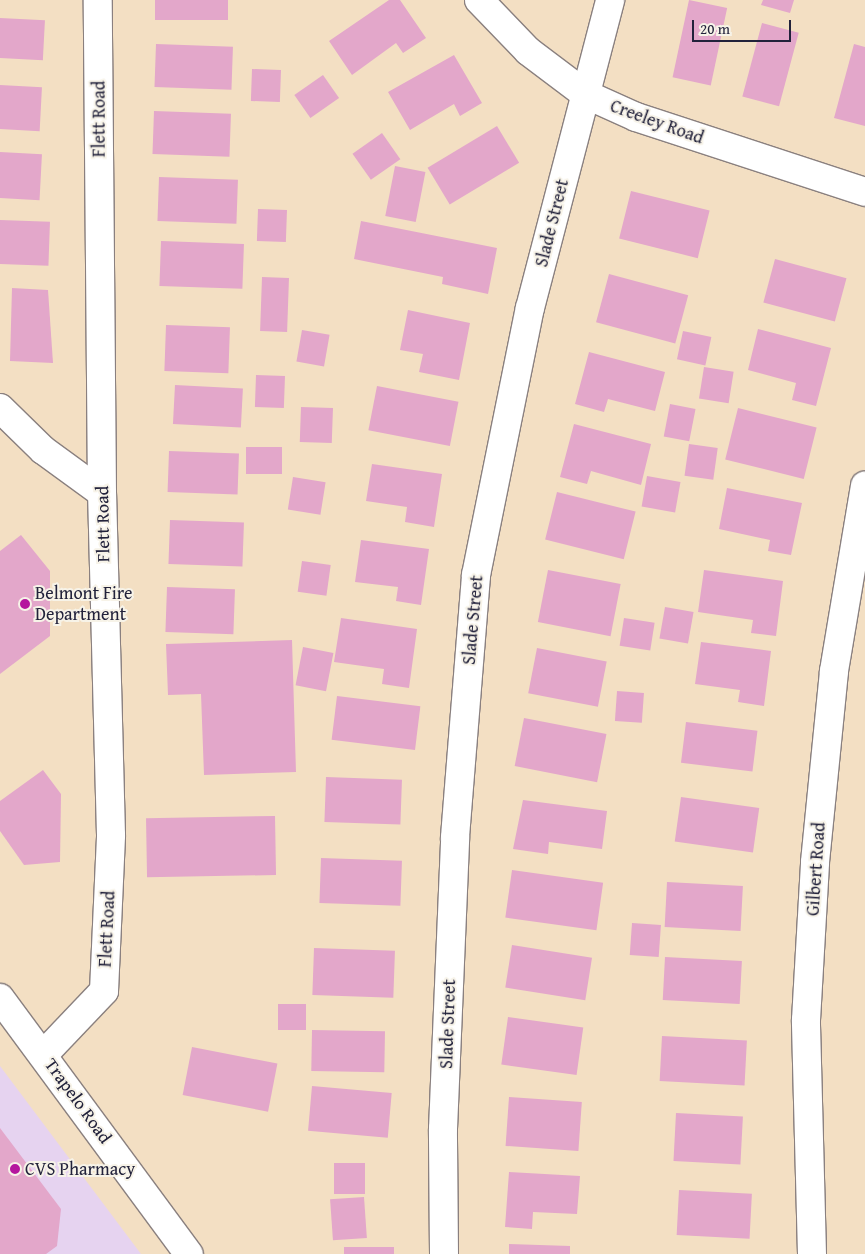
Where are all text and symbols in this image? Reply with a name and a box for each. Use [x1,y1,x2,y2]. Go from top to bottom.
scale bar [695,10,794,42]
text: 20 m [700,18,730,39]
street label: Flett Road [88,81,110,157]
street label: Creeley Road [607,95,707,149]
street label: Slade Street [531,177,573,269]
street label: Flett Road [92,486,114,562]
street label: Slade Street [458,574,488,666]
place label: Belmont Fire Department [35,583,132,626]
marker: Belmont Fire Department [19,598,31,610]
street label: Gilbert Road [802,821,830,917]
street label: Flett Road [94,890,120,968]
street label: Slade Street [436,979,460,1069]
street label: Trapelo Road [40,1054,116,1148]
place label: CVS Pharmacy [25,1158,135,1180]
marker: CVS Pharmacy [9,1163,21,1175]

